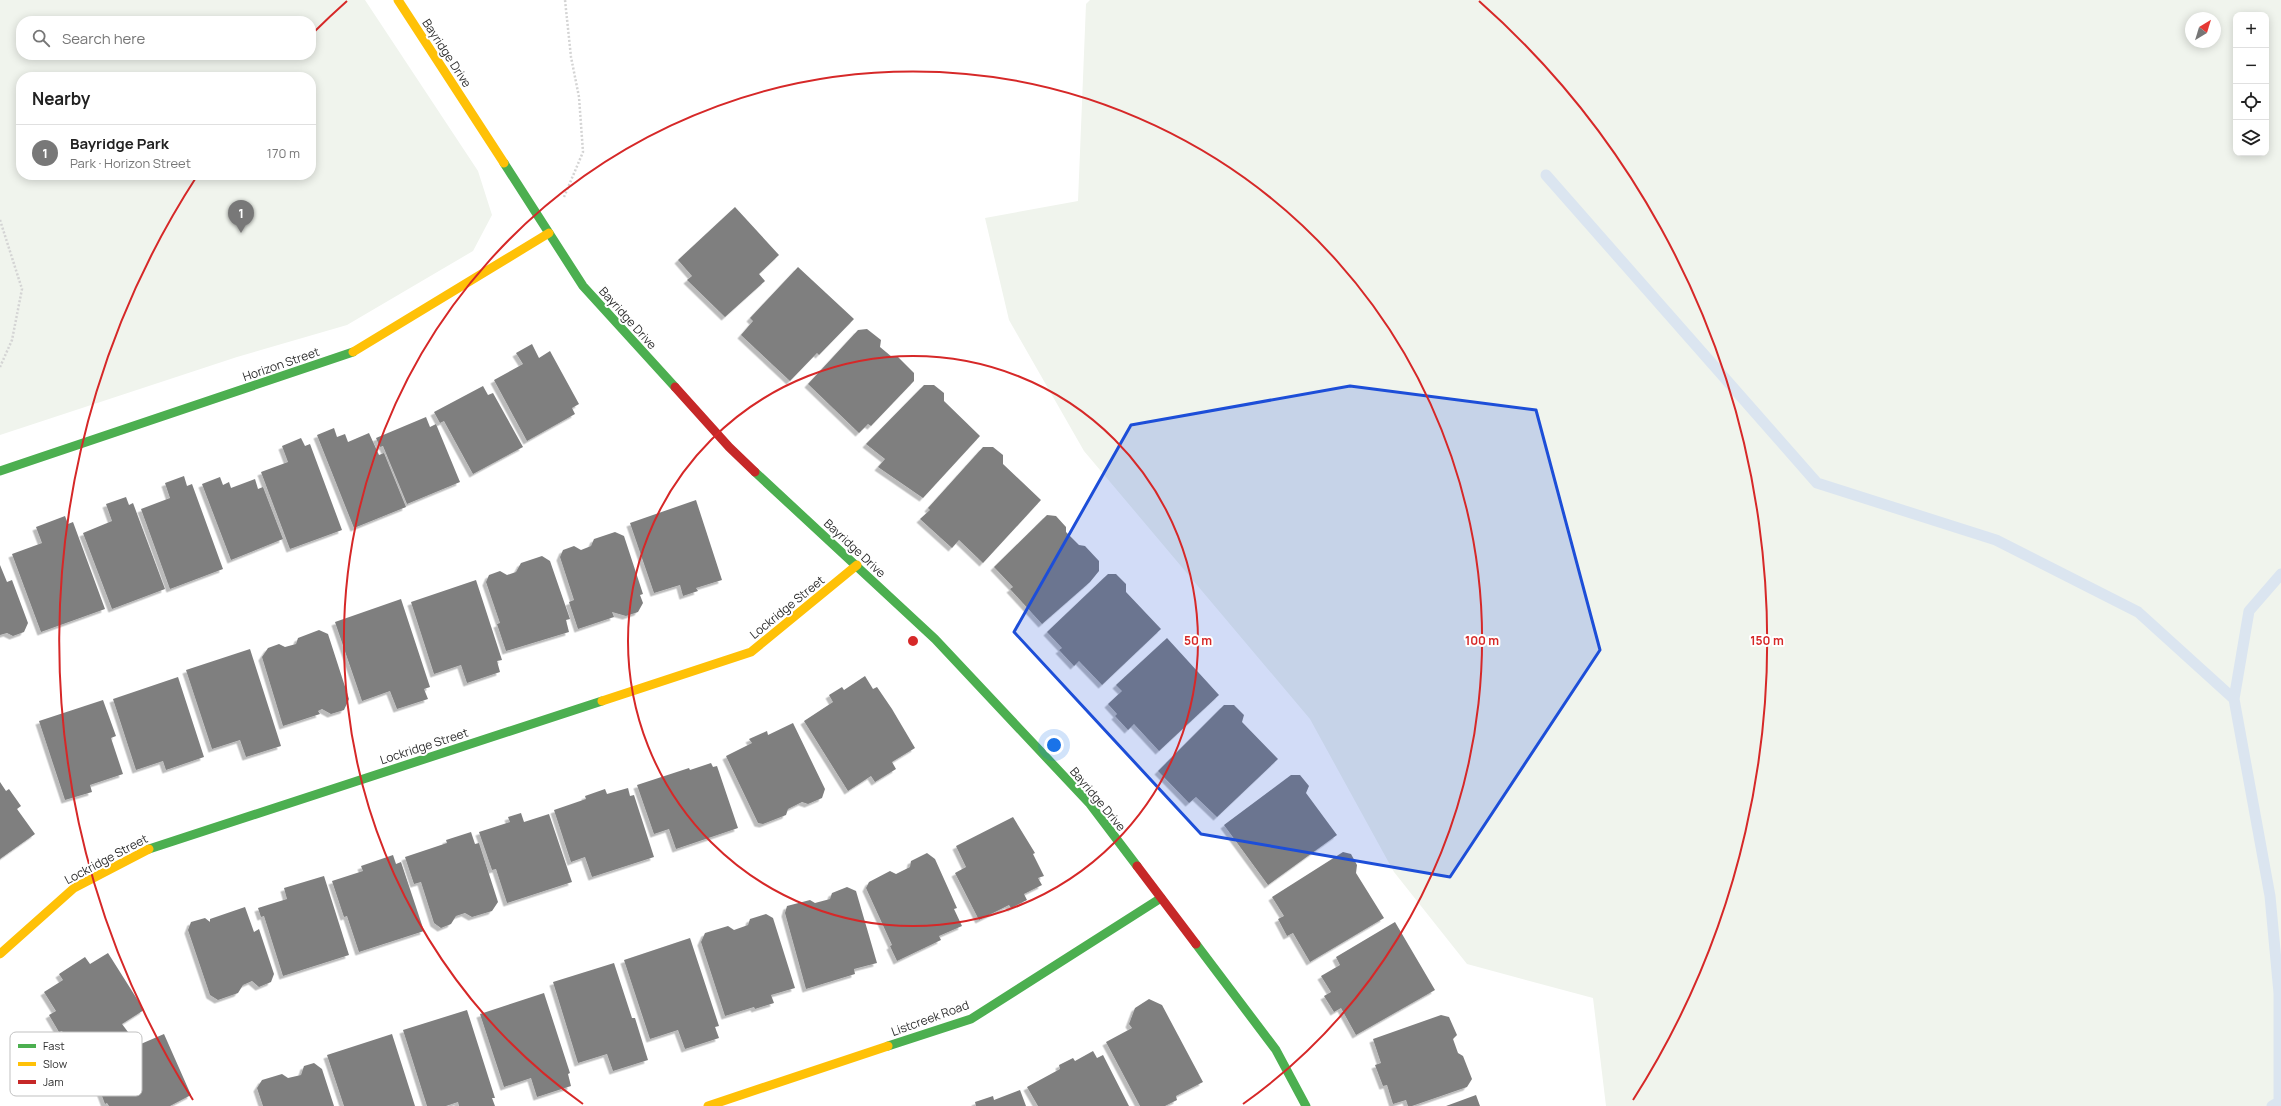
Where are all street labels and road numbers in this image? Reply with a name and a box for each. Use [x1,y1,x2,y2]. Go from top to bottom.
street label: Bayridge Drive [418,15,476,91]
street label: Bayridge Drive [595,283,661,353]
street label: Horizon Street [240,343,322,385]
street label: Bayridge Drive [820,515,890,581]
street label: Lockridge Street [746,571,828,643]
street label: Lockridge Street [378,724,470,768]
street label: Bayridge Drive [1066,763,1130,835]
street label: Lockridge Street [61,830,151,888]
street label: Listcreek Road [889,996,971,1040]

